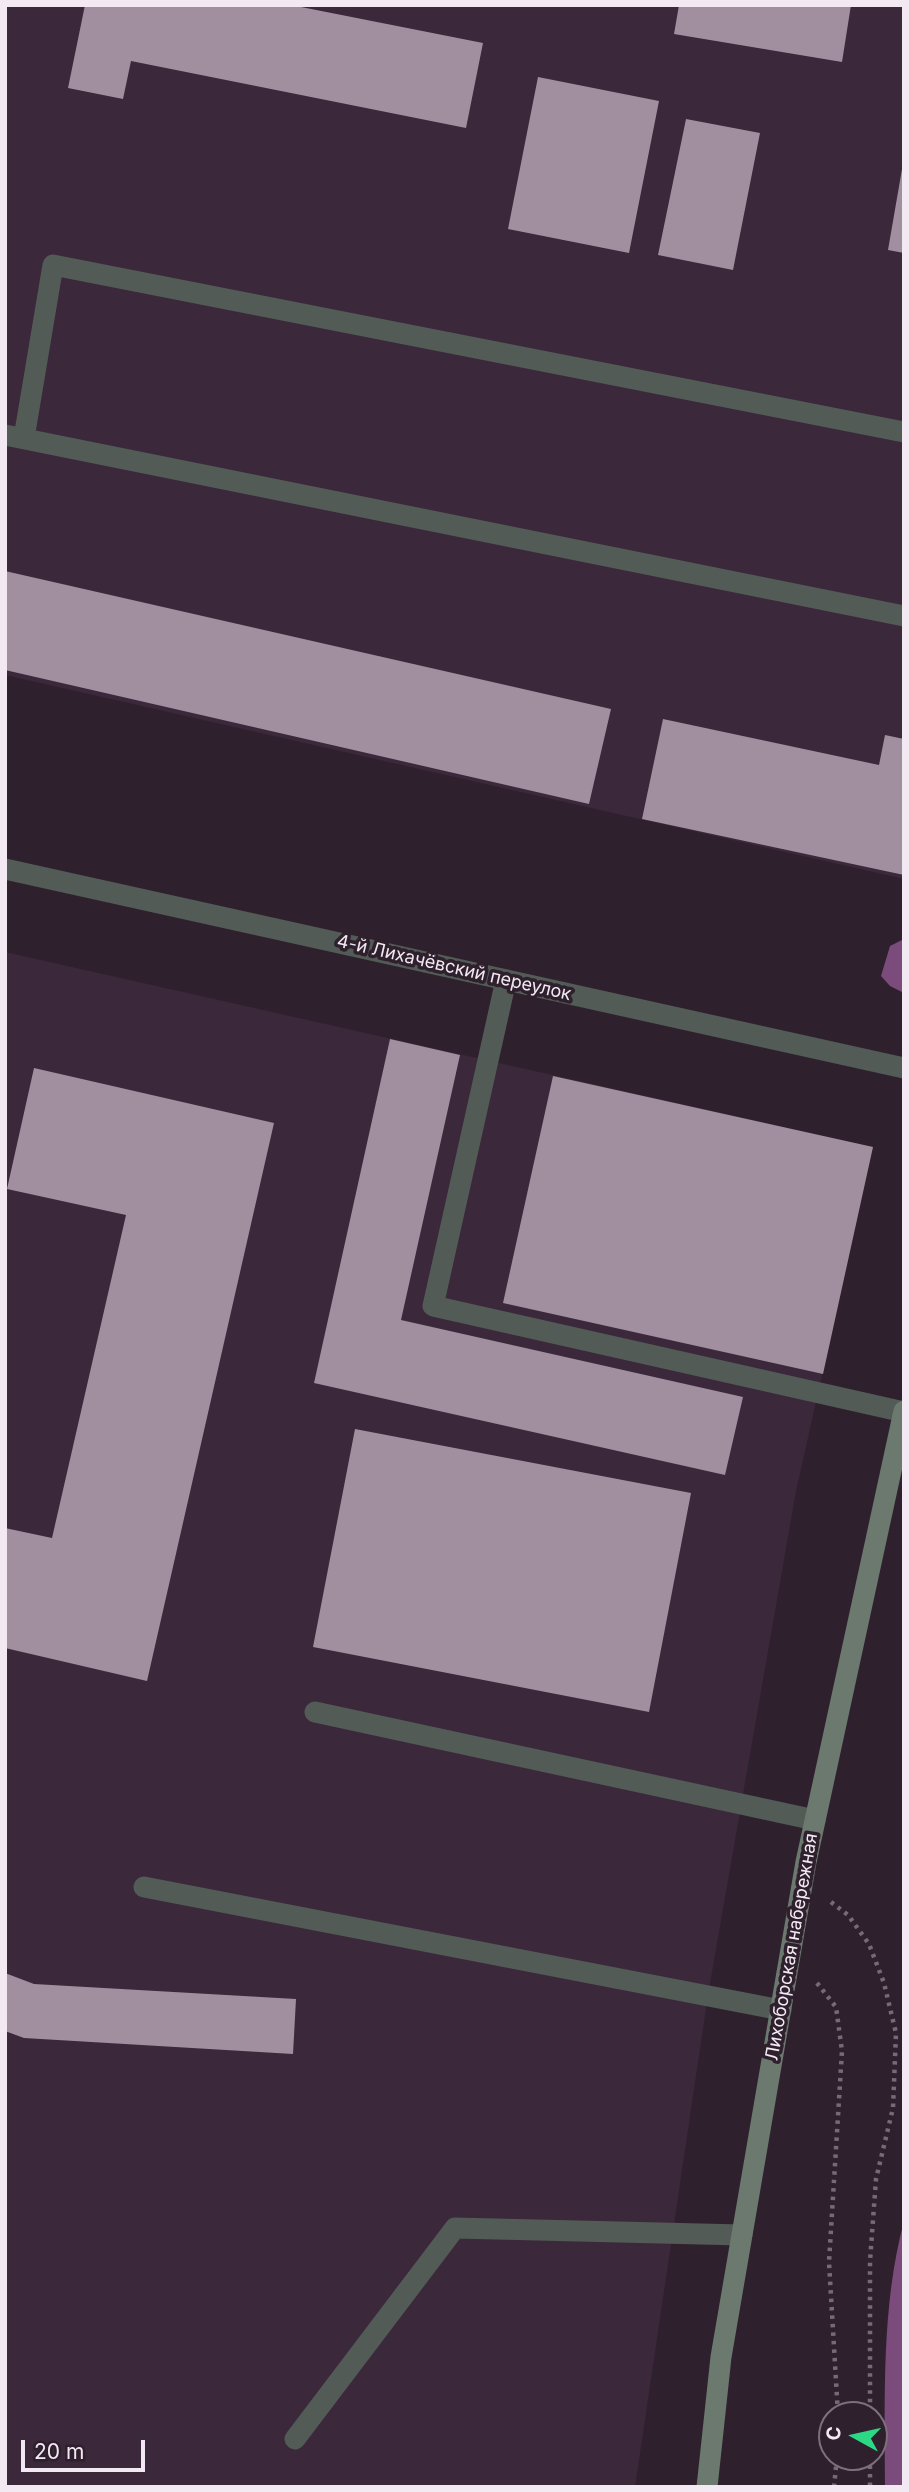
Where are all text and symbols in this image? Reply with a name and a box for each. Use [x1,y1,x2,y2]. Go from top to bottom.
street label: 4-й Лихачёвский переулок [335,931,573,1005]
street label: Лихоборская набережная [761,1832,823,2062]
north arrow [818,2401,888,2471]
text: С [821,2425,846,2442]
scale bar [24,2426,149,2470]
text: 20 m [34,2439,84,2464]

